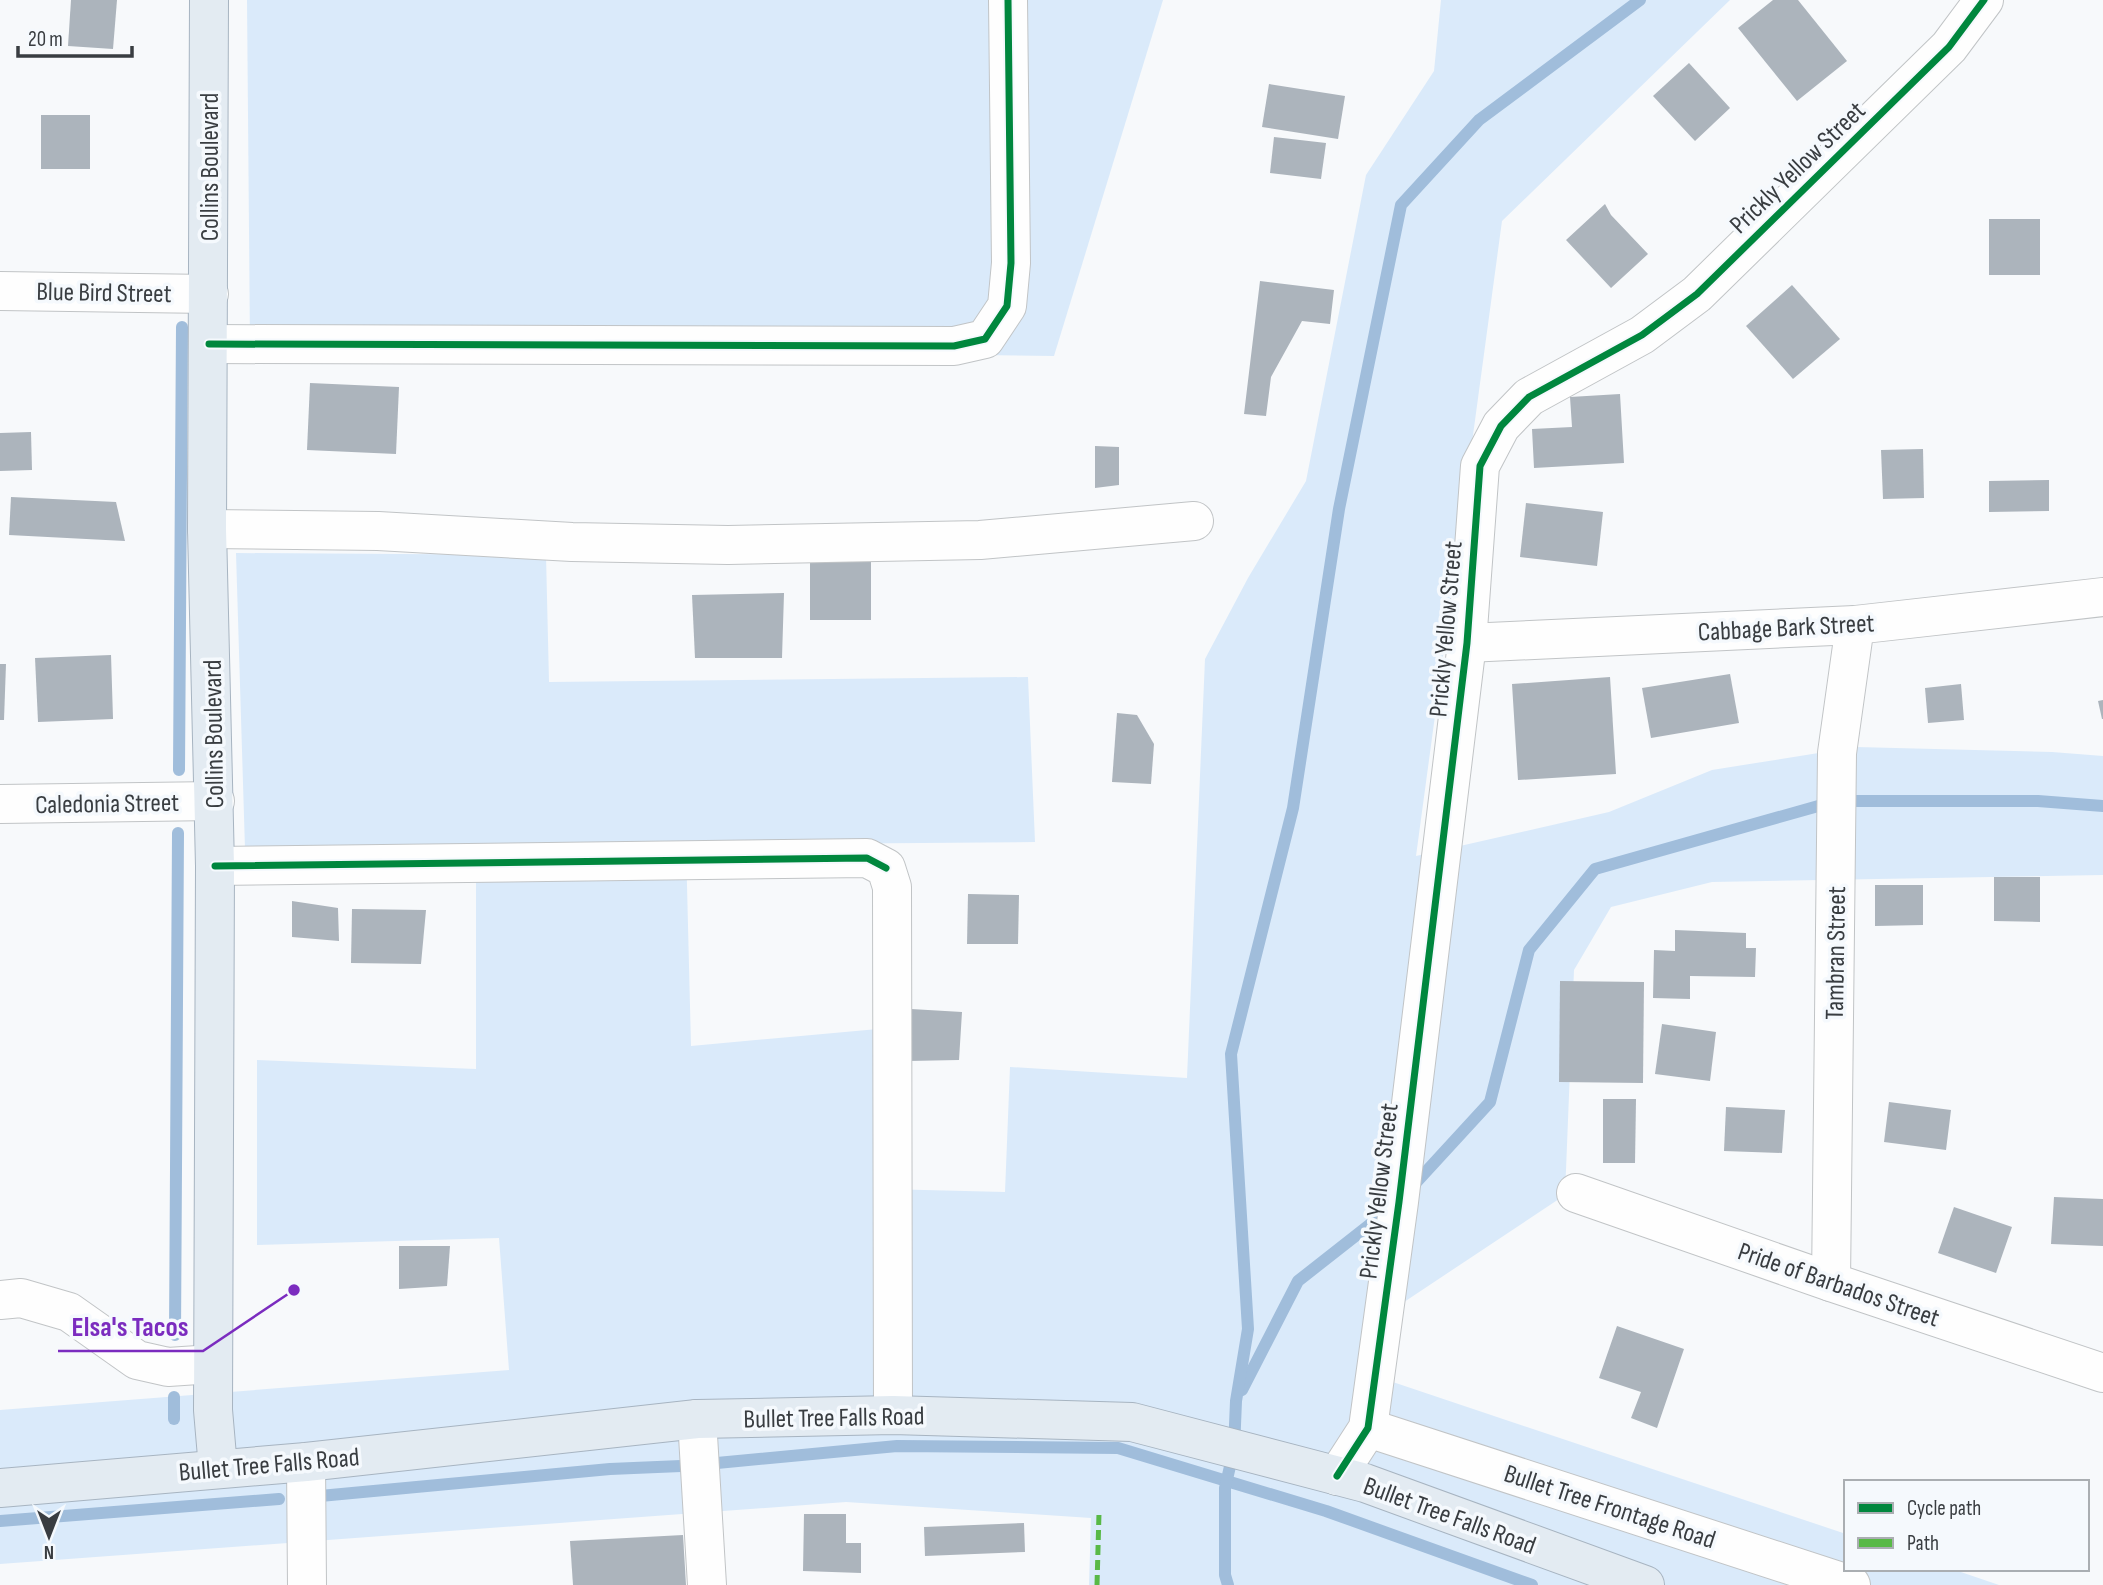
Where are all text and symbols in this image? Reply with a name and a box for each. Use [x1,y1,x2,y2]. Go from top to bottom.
scale bar [18,14,131,58]
text: 20 m [28,27,63,52]
street label: Collins Boulevard [195,93,226,241]
street label: Prickly Yellow Street [1724,96,1872,241]
street label: Blue Bird Street [36,277,172,310]
street label: Prickly Yellow Street [1423,540,1470,718]
street label: Cabbage Bark Street [1697,608,1875,649]
street label: Collins Boulevard [198,659,231,809]
street label: Caledonia Street [35,788,179,821]
street label: Tambran Street [1820,886,1853,1020]
street label: Prickly Yellow Street [1353,1102,1406,1281]
street label: Pride of Barbados Street [1734,1236,1943,1334]
callout: Elsa's Tacos [58,1302,203,1351]
text: Elsa's Tacos [72,1311,188,1344]
street label: Bullet Tree Falls Road [743,1401,925,1436]
street label: Bullet Tree Falls Road [178,1442,361,1489]
street label: Bullet Tree Frontage Road [1500,1459,1719,1556]
street label: Bullet Tree Falls Road [1359,1471,1540,1562]
legend [1844,1480,2089,1571]
text: Cycle path [1907,1496,1981,1521]
north arrow [14,1501,84,1571]
text: Path [1907,1531,1939,1556]
text: N [44,1540,54,1563]

